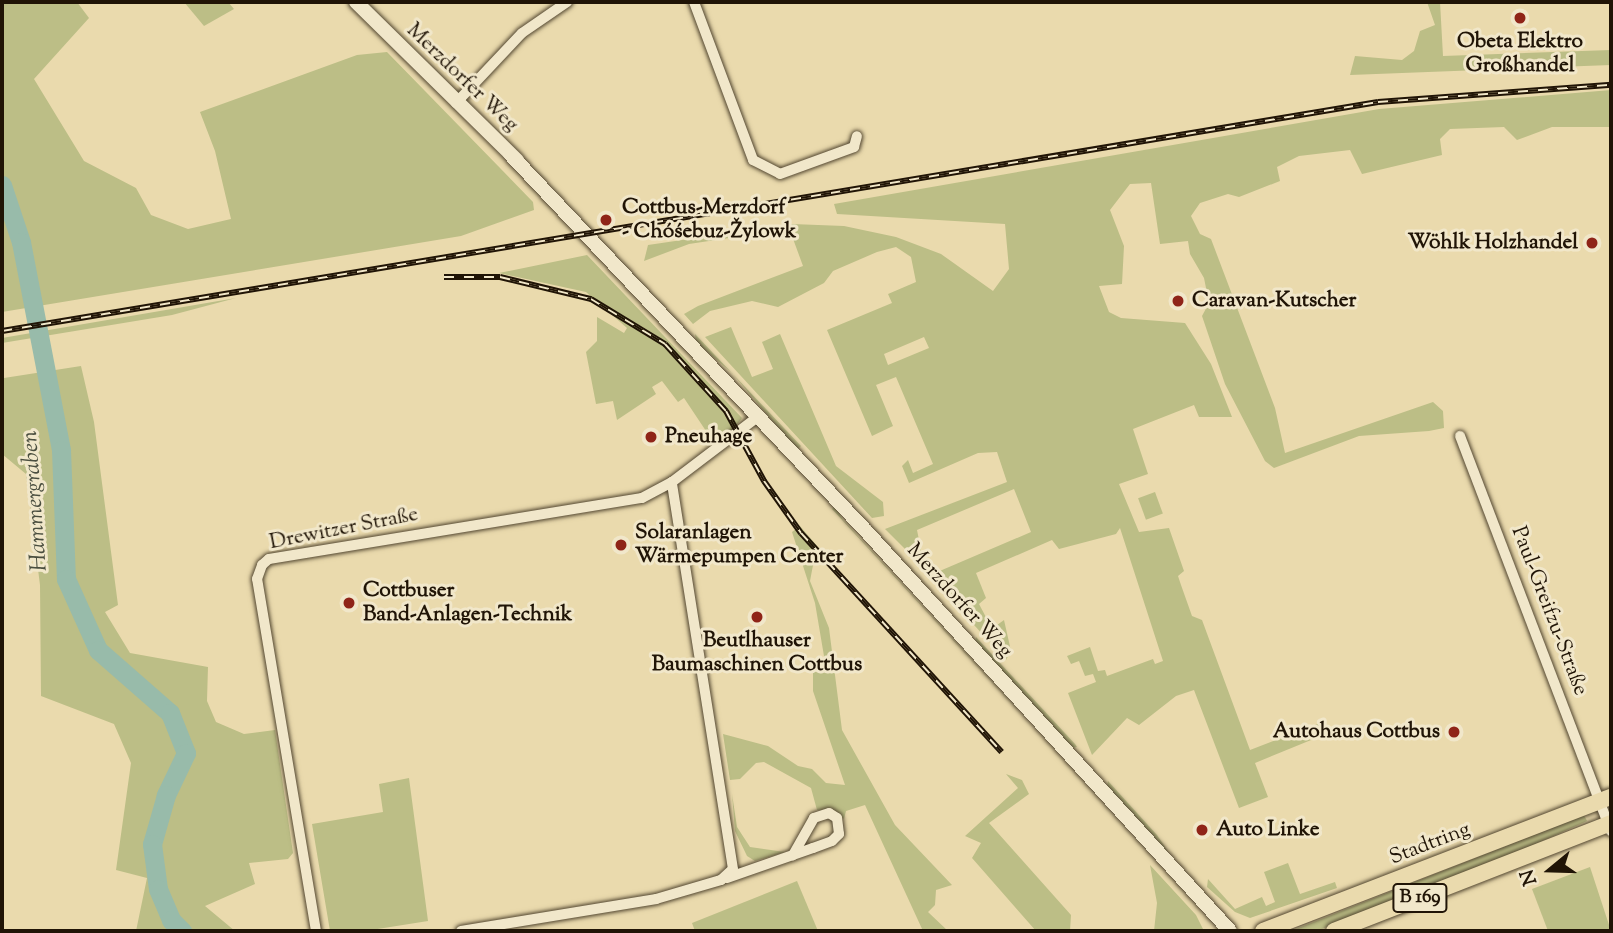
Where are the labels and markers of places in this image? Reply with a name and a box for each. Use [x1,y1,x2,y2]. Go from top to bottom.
marker: Obeta Elektro Großhandel [1512,10,1528,26]
place label: Obeta Elektro Großhandel [1457,29,1583,79]
place label: Cottbus-Merzdorf - Chóśebuz-Žylowk [622,195,796,245]
marker: Cottbus-Merzdorf - Chóśebuz-Žylowk [596,210,616,230]
place label: Wöhlk Holzhandel [1408,230,1578,256]
marker: Wöhlk Holzhandel [1584,235,1600,251]
place label: Caravan-Kutscher [1192,288,1356,314]
marker: Caravan-Kutscher [1170,293,1186,309]
place label: Pneuhage [665,424,752,450]
marker: Pneuhage [643,429,659,445]
place label: Solaranlagen Wärmepumpen Center [635,520,843,570]
marker: Solaranlagen Wärmepumpen Center [613,537,629,553]
place label: Cottbuser Band-Anlagen-Technik [363,578,572,628]
marker: Cottbuser Band-Anlagen-Technik [341,595,357,611]
marker: Beutlhauser Baumaschinen Cottbus [749,609,765,625]
place label: Beutlhauser Baumaschinen Cottbus [652,628,862,678]
place label: Autohaus Cottbus [1273,719,1440,745]
marker: Autohaus Cottbus [1446,724,1462,740]
place label: Auto Linke [1216,817,1319,843]
marker: Auto Linke [1194,822,1210,838]

